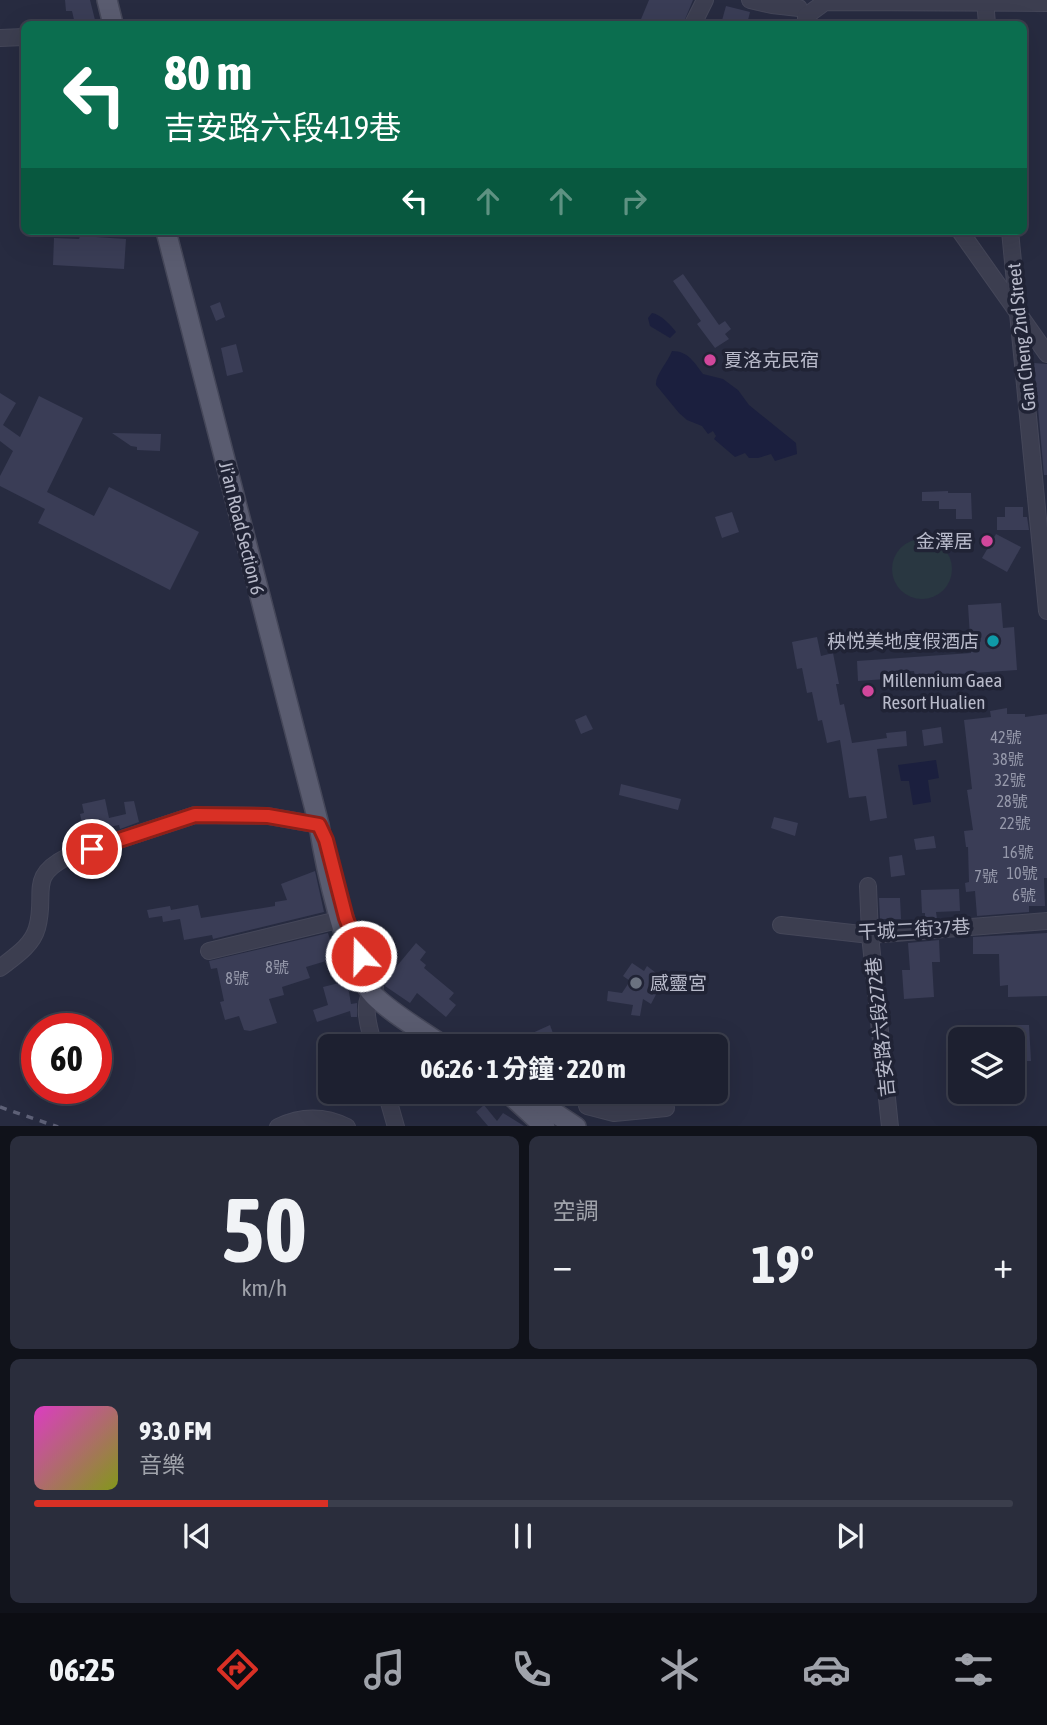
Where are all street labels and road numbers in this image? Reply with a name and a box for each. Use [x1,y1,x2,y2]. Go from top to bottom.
street label: Gan Cheng 2nd Street [1002,262,1040,412]
street label: Ji’an Road Section 6 [215,459,269,597]
street label: 干城二街37巷 [857,915,971,943]
street label: 吉安路六段272巷 [862,956,898,1098]

